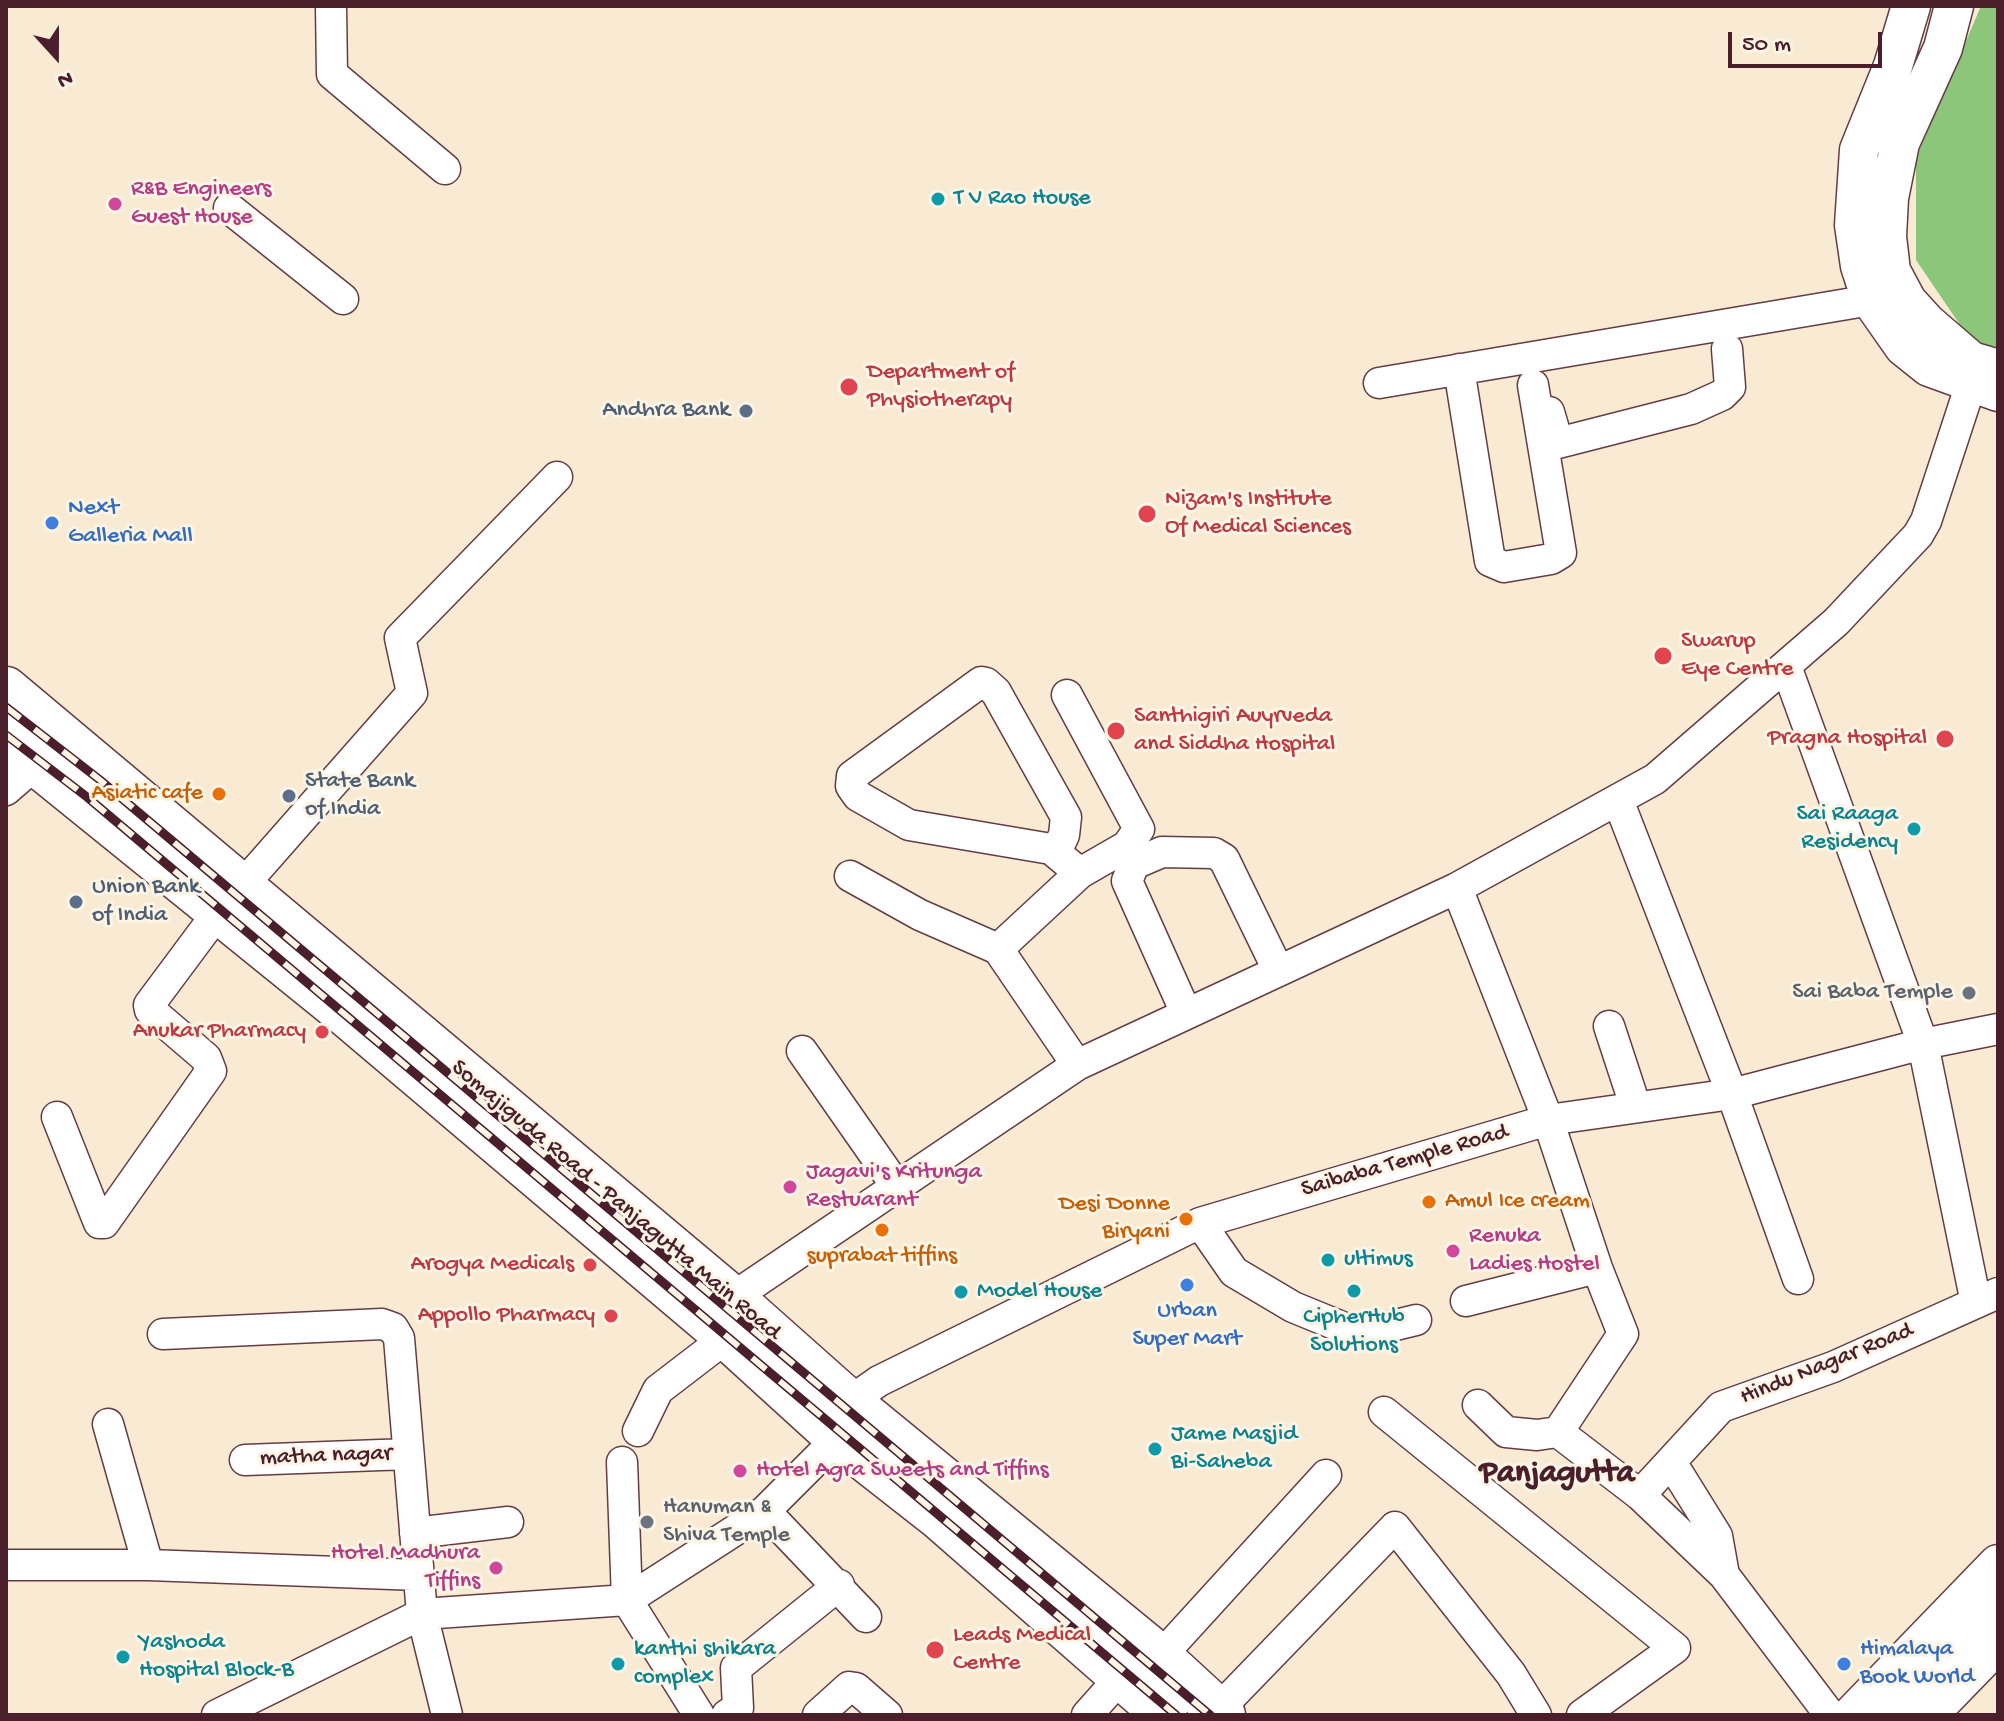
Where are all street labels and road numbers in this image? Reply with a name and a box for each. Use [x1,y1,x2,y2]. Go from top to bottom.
street label: Somajiguda Road - Panjagutta Main Road [444,1054,786,1348]
street label: Saibaba Temple Road [1298,1119,1512,1205]
street label: Hindu Nagar Road [1736,1317,1918,1413]
street label: matha nagar [259,1440,393,1474]

